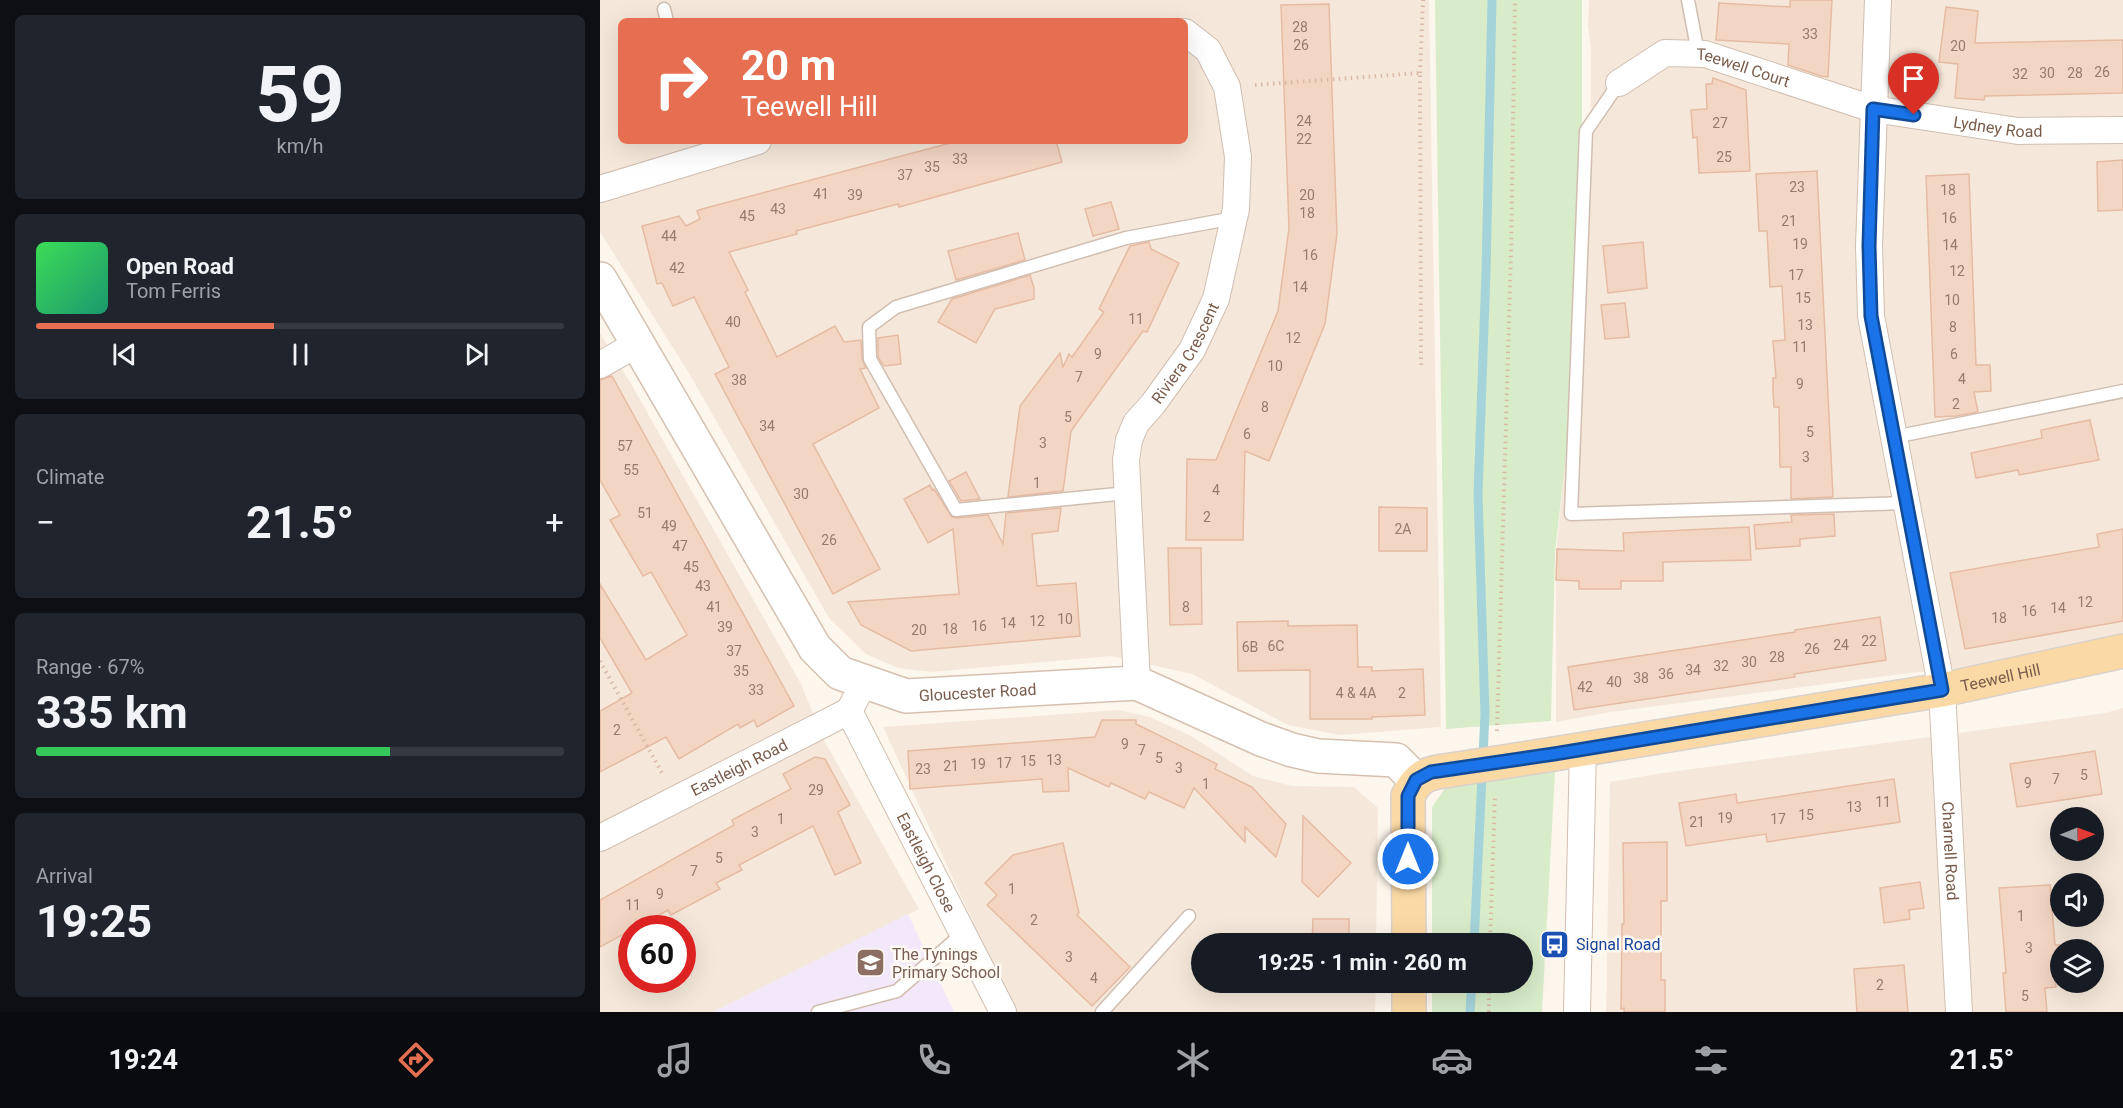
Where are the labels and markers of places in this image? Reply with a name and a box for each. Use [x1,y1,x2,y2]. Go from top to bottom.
pin [1888,53,1939,115]
bus stop icon: Signal Road [1539,928,1571,960]
place label: Signal Road [1576,935,1660,954]
place label: The Tynings Primary School [892,945,1000,982]
school or university icon: The Tynings Primary School [855,947,887,979]

